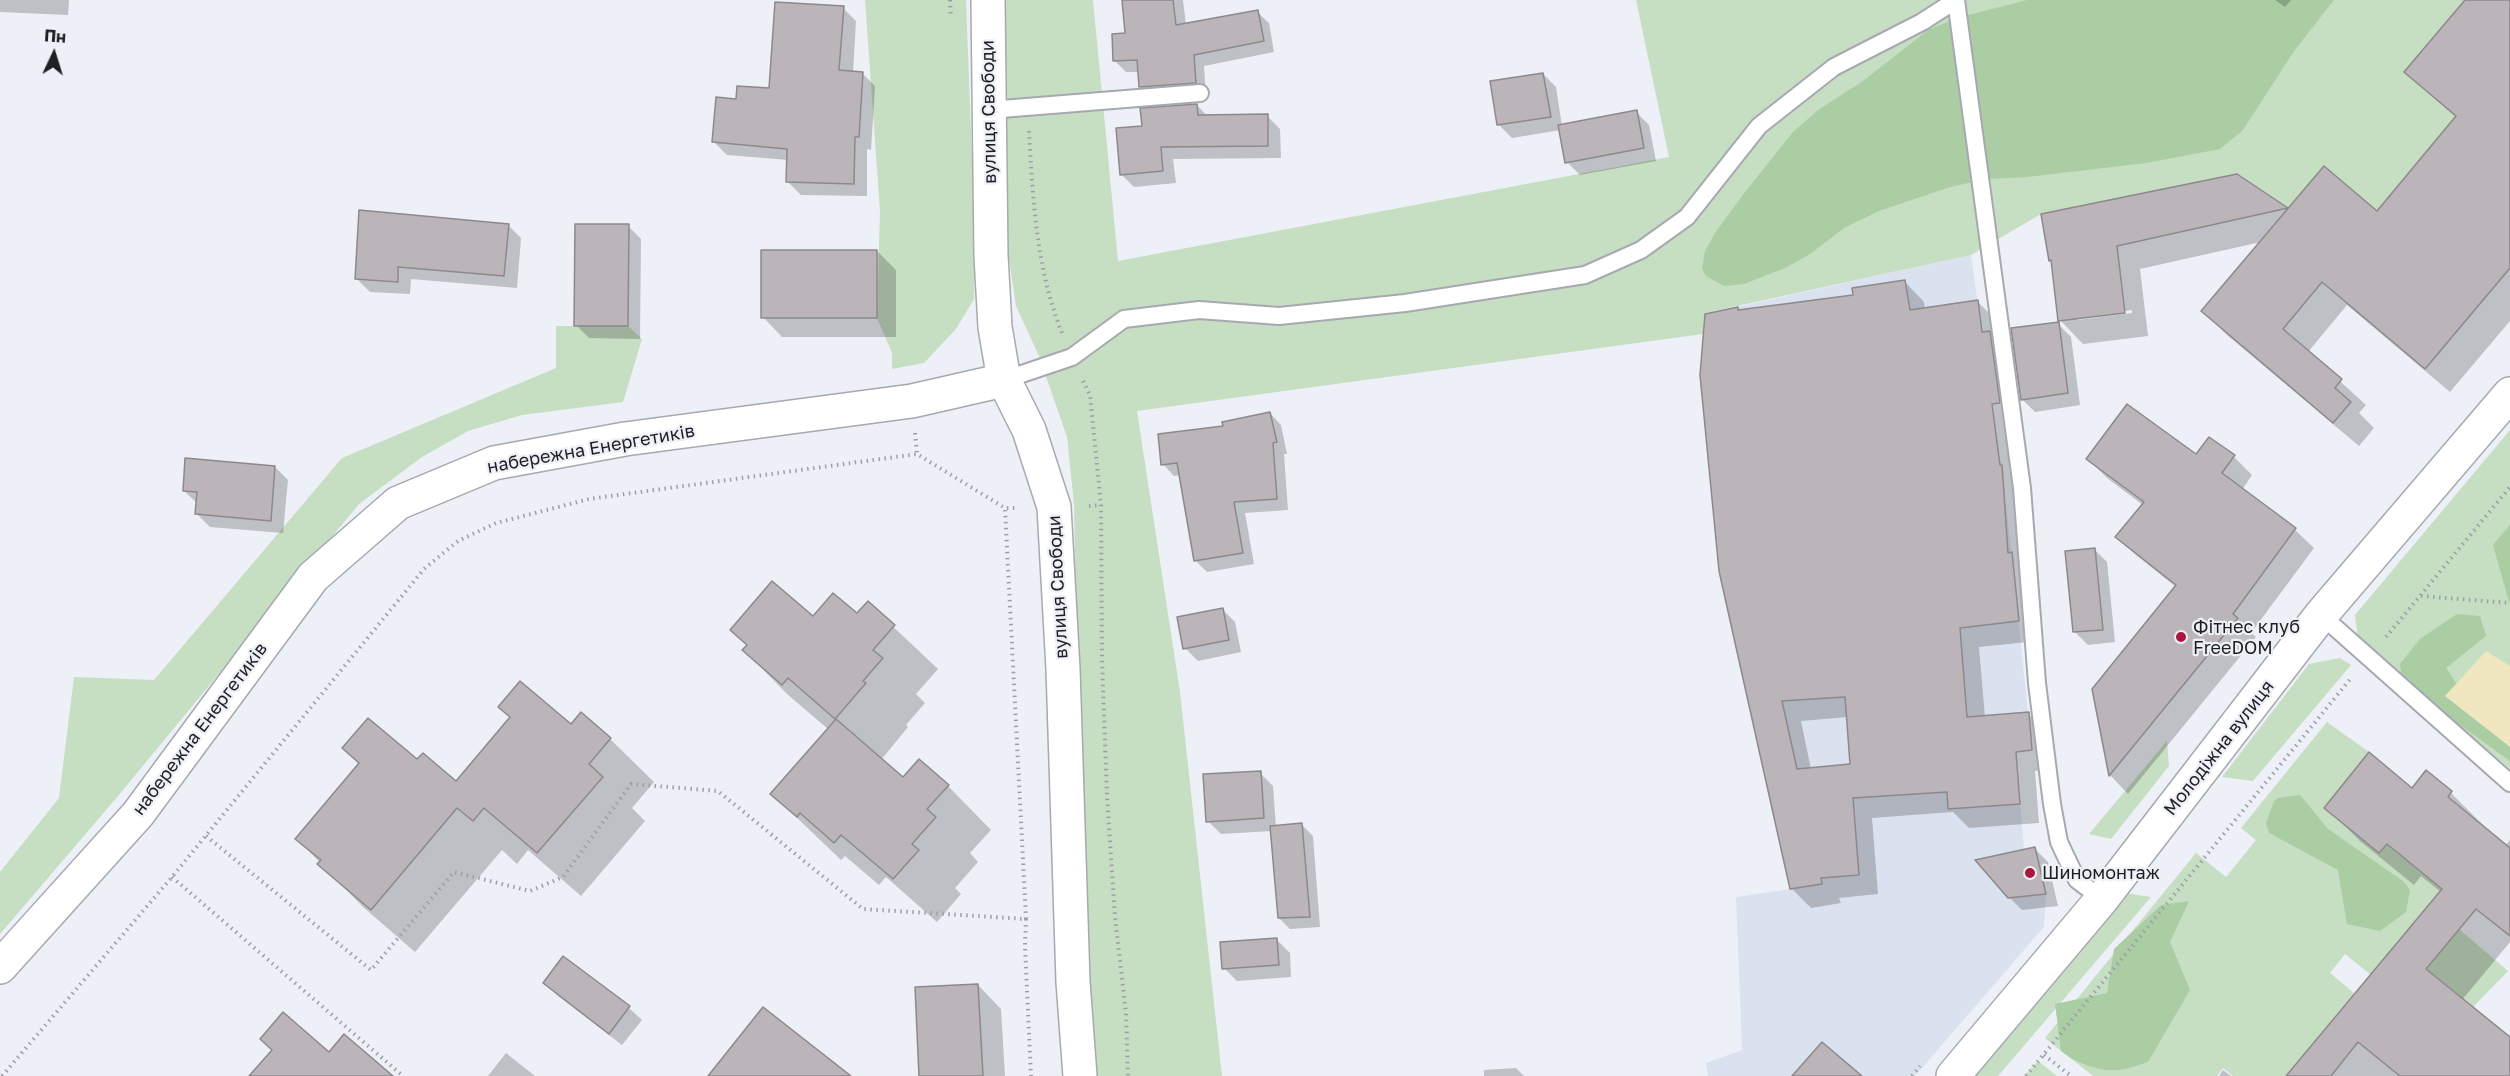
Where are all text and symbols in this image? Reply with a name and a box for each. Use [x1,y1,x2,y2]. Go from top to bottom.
north arrow [24,24,84,84]
text: Пн [44,25,67,47]
street label: вулиця Свободи [977,40,1001,184]
street label: набережна Енергетиків [485,420,697,478]
street label: вулиця Свободи [1043,515,1073,659]
place label: Фітнес клуб FreeDOM [2193,616,2300,658]
marker: Фітнес клуб FreeDOM [2174,630,2188,644]
street label: набережна Енергетиків [128,638,272,820]
street label: Молодіжна вулиця [2159,676,2279,820]
place label: Шиномонтаж [2042,862,2160,884]
marker: Шиномонтаж [2023,866,2037,880]

